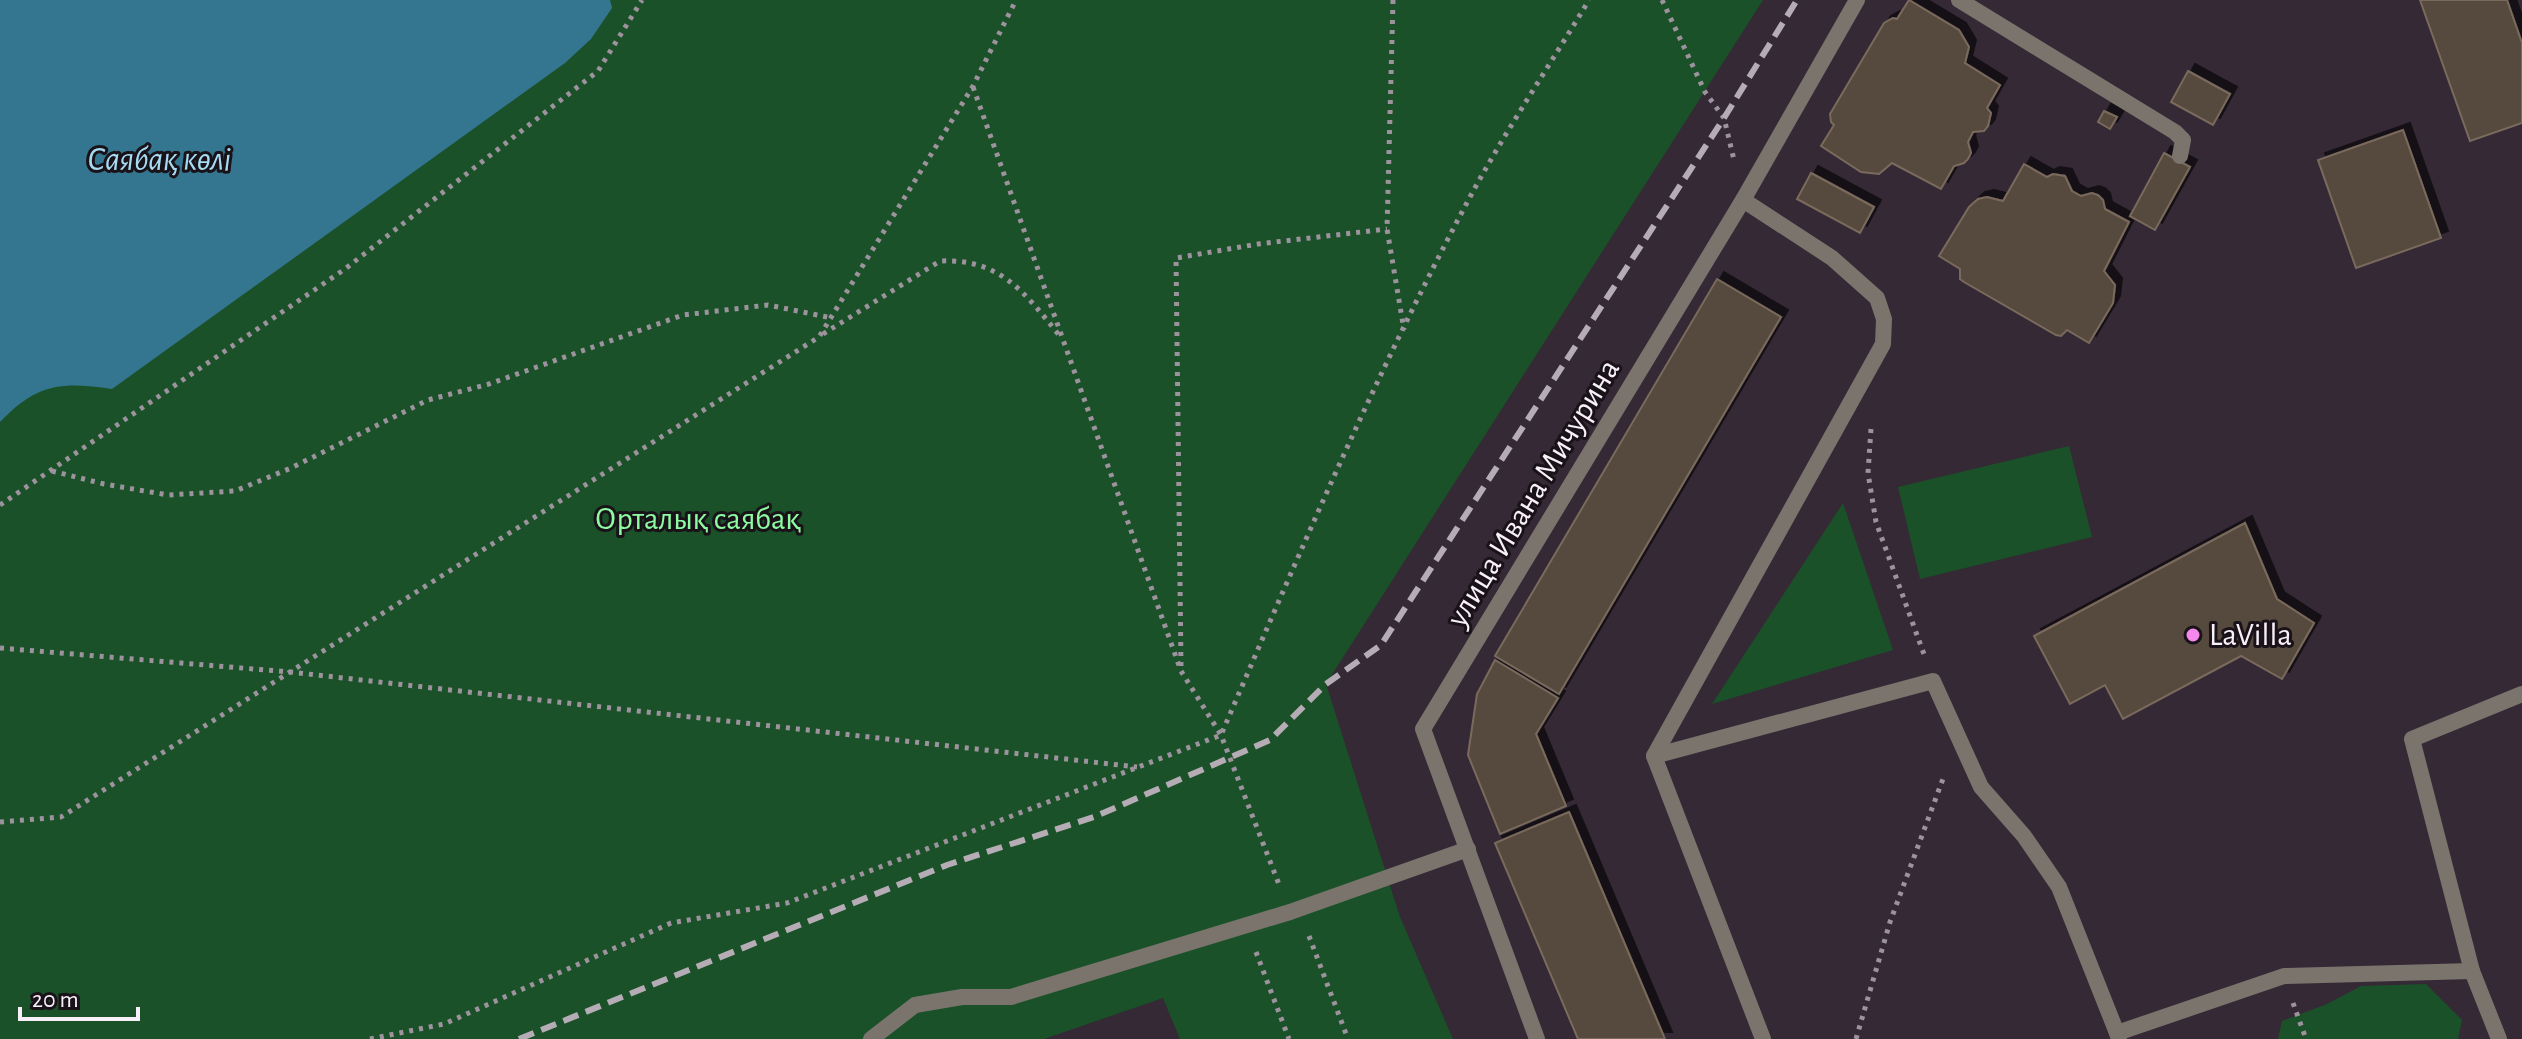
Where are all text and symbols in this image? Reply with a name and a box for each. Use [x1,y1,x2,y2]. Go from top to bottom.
water label: Саябақ көлі [87,143,231,177]
street label: улица Ивана Мичурина [1440,354,1625,633]
park label: Орталық саябақ [595,503,801,535]
place label: LaVilla [2209,619,2292,651]
marker: LaVilla [2184,626,2202,644]
scale bar [20,971,138,1021]
text: 20 m [32,988,79,1012]

